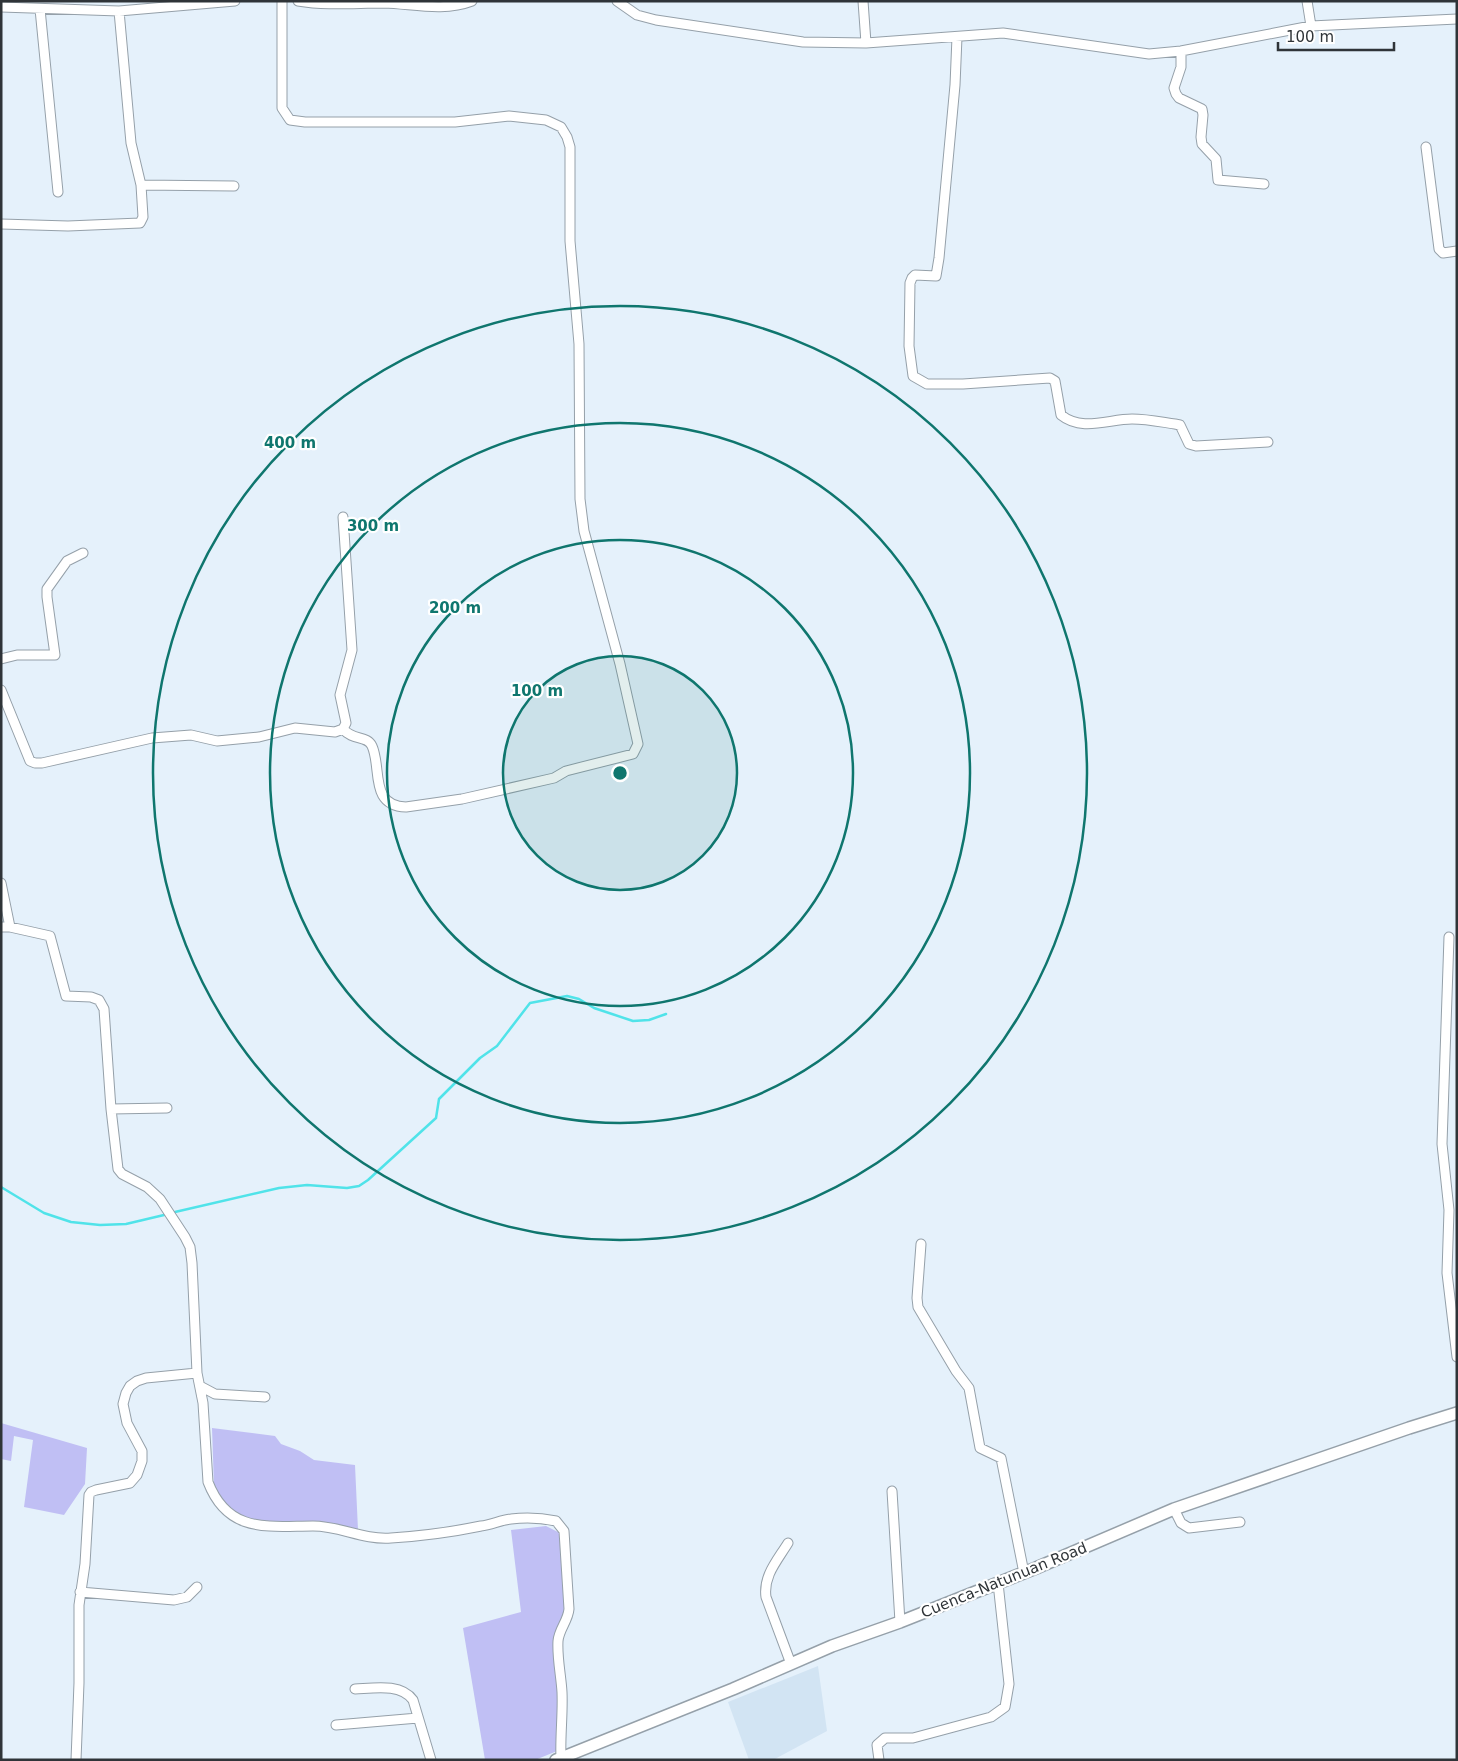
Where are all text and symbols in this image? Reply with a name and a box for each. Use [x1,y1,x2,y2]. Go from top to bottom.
scale bar [1278,20,1394,52]
text: 100 m [1286,28,1334,46]
text: 400 m [264,434,316,452]
text: 300 m [347,517,399,535]
text: 200 m [429,599,481,617]
text: 100 m [511,682,563,700]
centre of rings [611,764,629,782]
street label: Cuenca-Natunuan Road [918,1538,1090,1622]

